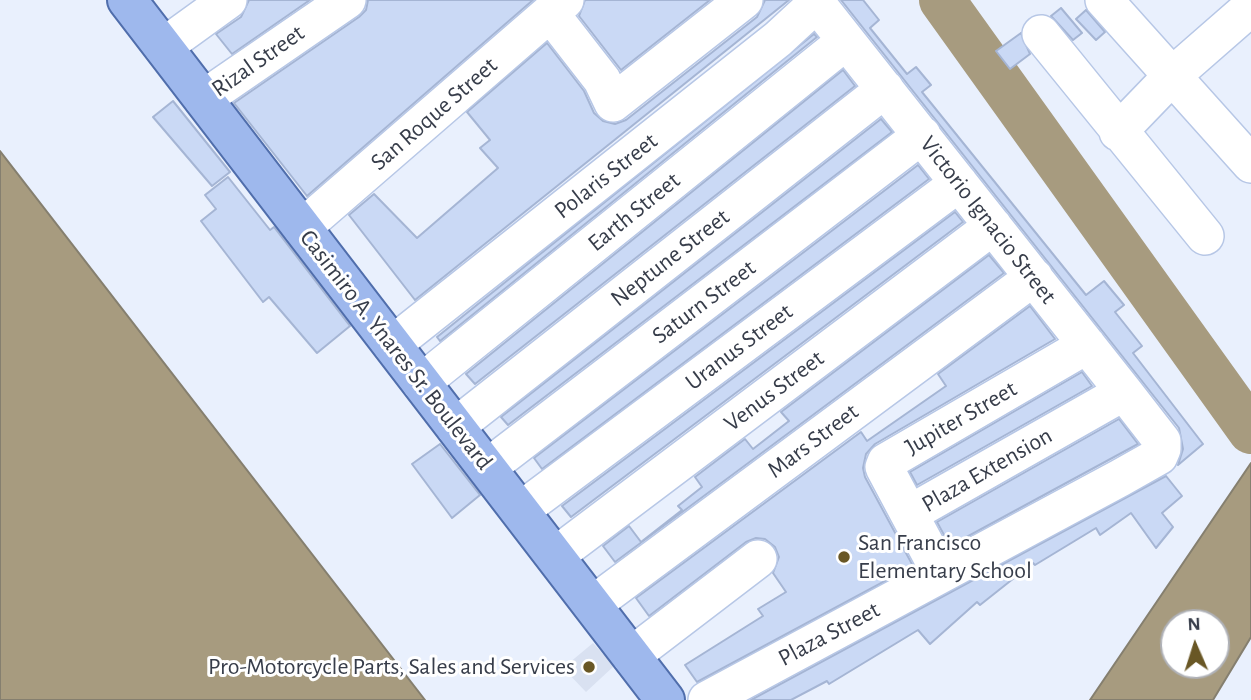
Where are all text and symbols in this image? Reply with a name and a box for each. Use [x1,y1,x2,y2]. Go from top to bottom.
street label: Rizal Street [206,19,310,103]
street label: San Roque Street [365,51,503,177]
street label: Polaris Street [549,127,663,225]
street label: Victorio Ignacio Street [914,130,1062,310]
street label: Earth Street [582,166,686,258]
street label: Neptune Street [605,203,735,313]
street label: Casimiro A. Ynares Sr. Boulevard [293,224,499,476]
street label: Saturn Street [647,254,761,350]
street label: Uranus Street [680,297,798,397]
street label: Venus Street [718,344,830,438]
street label: Jupiter Street [900,375,1022,461]
street label: Mars Street [762,397,864,485]
street label: Plaza Extension [917,421,1057,519]
place label: San Francisco Elementary School [858,529,1032,585]
marker: San Francisco Elementary School [836,549,852,565]
street label: Plaza Street [773,595,885,673]
north arrow [1160,609,1230,679]
text: N [1187,615,1201,634]
place label: Pro-Motorcycle Parts, Sales and Services [208,653,575,681]
marker: Pro-Motorcycle Parts, Sales and Services [581,659,597,675]

